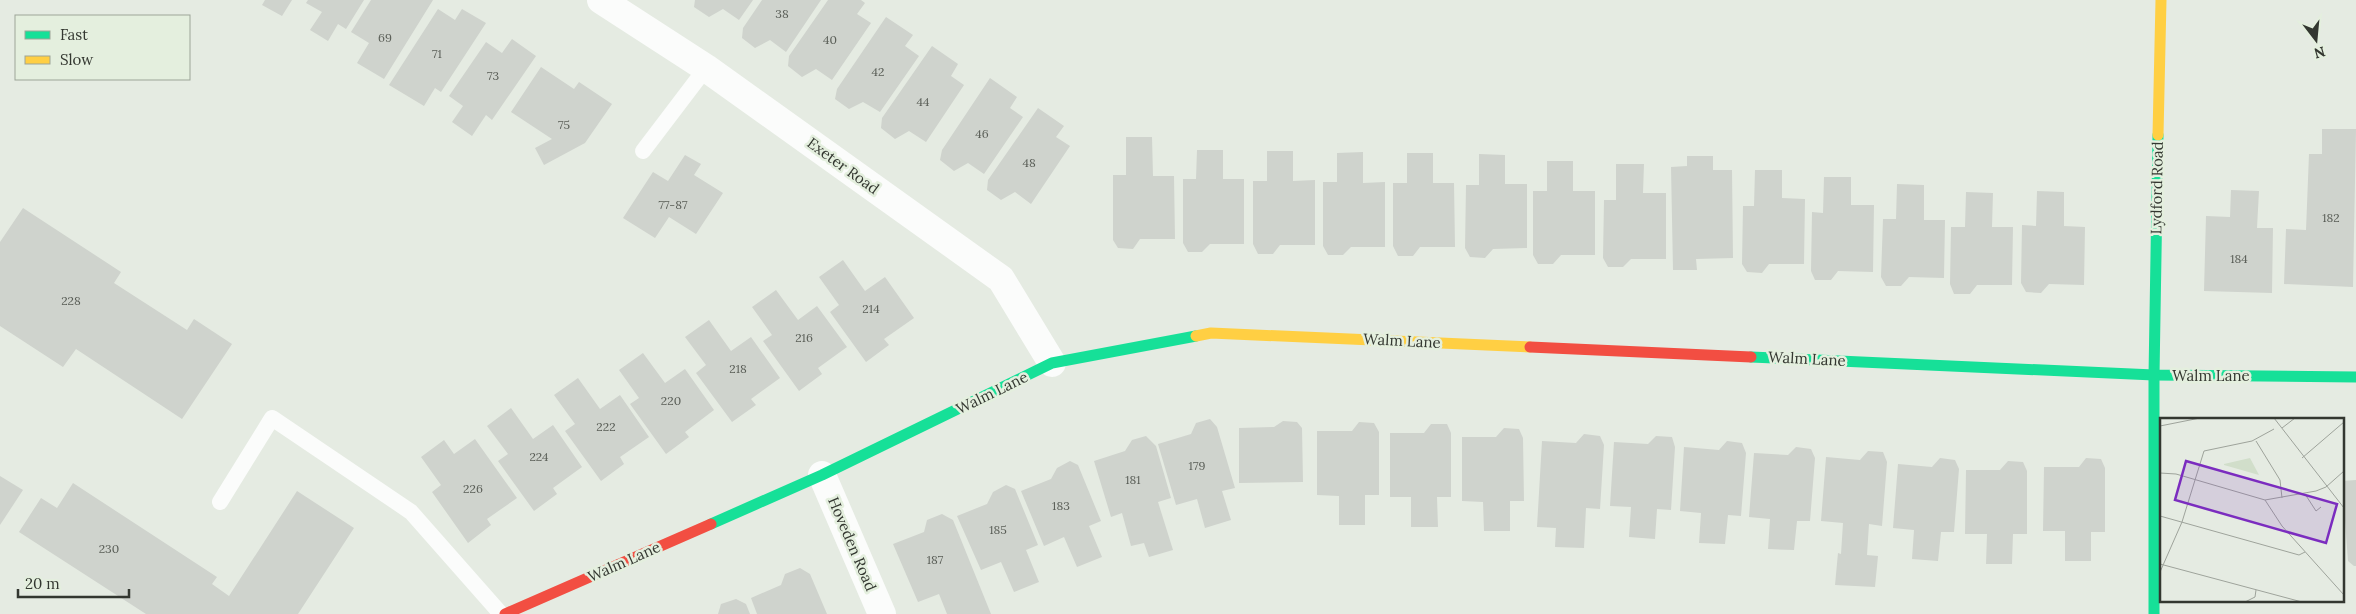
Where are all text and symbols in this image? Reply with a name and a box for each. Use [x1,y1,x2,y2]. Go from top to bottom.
house number: 38 [775,6,789,21]
legend [15,15,190,80]
north arrow [2291,15,2341,65]
text: Fast [60,25,88,44]
house number: 69 [378,30,392,45]
house number: 40 [823,32,837,47]
text: N [2312,42,2327,63]
house number: 71 [432,46,442,61]
text: Slow [60,50,93,69]
house number: 42 [872,64,884,79]
house number: 73 [487,68,499,83]
house number: 44 [916,94,930,109]
house number: 75 [558,117,570,132]
house number: 46 [975,126,989,141]
street label: Exeter Road [804,133,883,198]
street label: Lydford Road [2146,141,2167,235]
house number: 48 [1022,155,1036,170]
house number: 77-87 [659,197,688,212]
house number: 182 [2322,210,2340,225]
house number: 184 [2230,251,2248,266]
house number: 228 [61,293,81,308]
house number: 214 [862,301,880,316]
street label: Walm Lane [1363,329,1441,352]
house number: 216 [795,330,813,345]
street label: Walm Lane [1768,347,1846,370]
house number: 218 [729,361,747,376]
street label: Walm Lane [2172,366,2250,385]
street label: Walm Lane [953,367,1031,418]
house number: 220 [661,393,681,408]
inset map [2160,418,2344,602]
house number: 222 [596,419,616,434]
house number: 224 [529,449,549,464]
house number: 179 [1189,458,1205,473]
house number: 181 [1125,472,1141,487]
house number: 226 [463,481,483,496]
street label: Hoveden Road [824,494,881,594]
house number: 183 [1052,498,1070,513]
house number: 185 [989,522,1007,537]
street label: Walm Lane [585,537,663,586]
house number: 230 [99,541,119,556]
house number: 187 [927,552,944,567]
scale bar [18,566,129,598]
text: 20 m [25,574,60,593]

